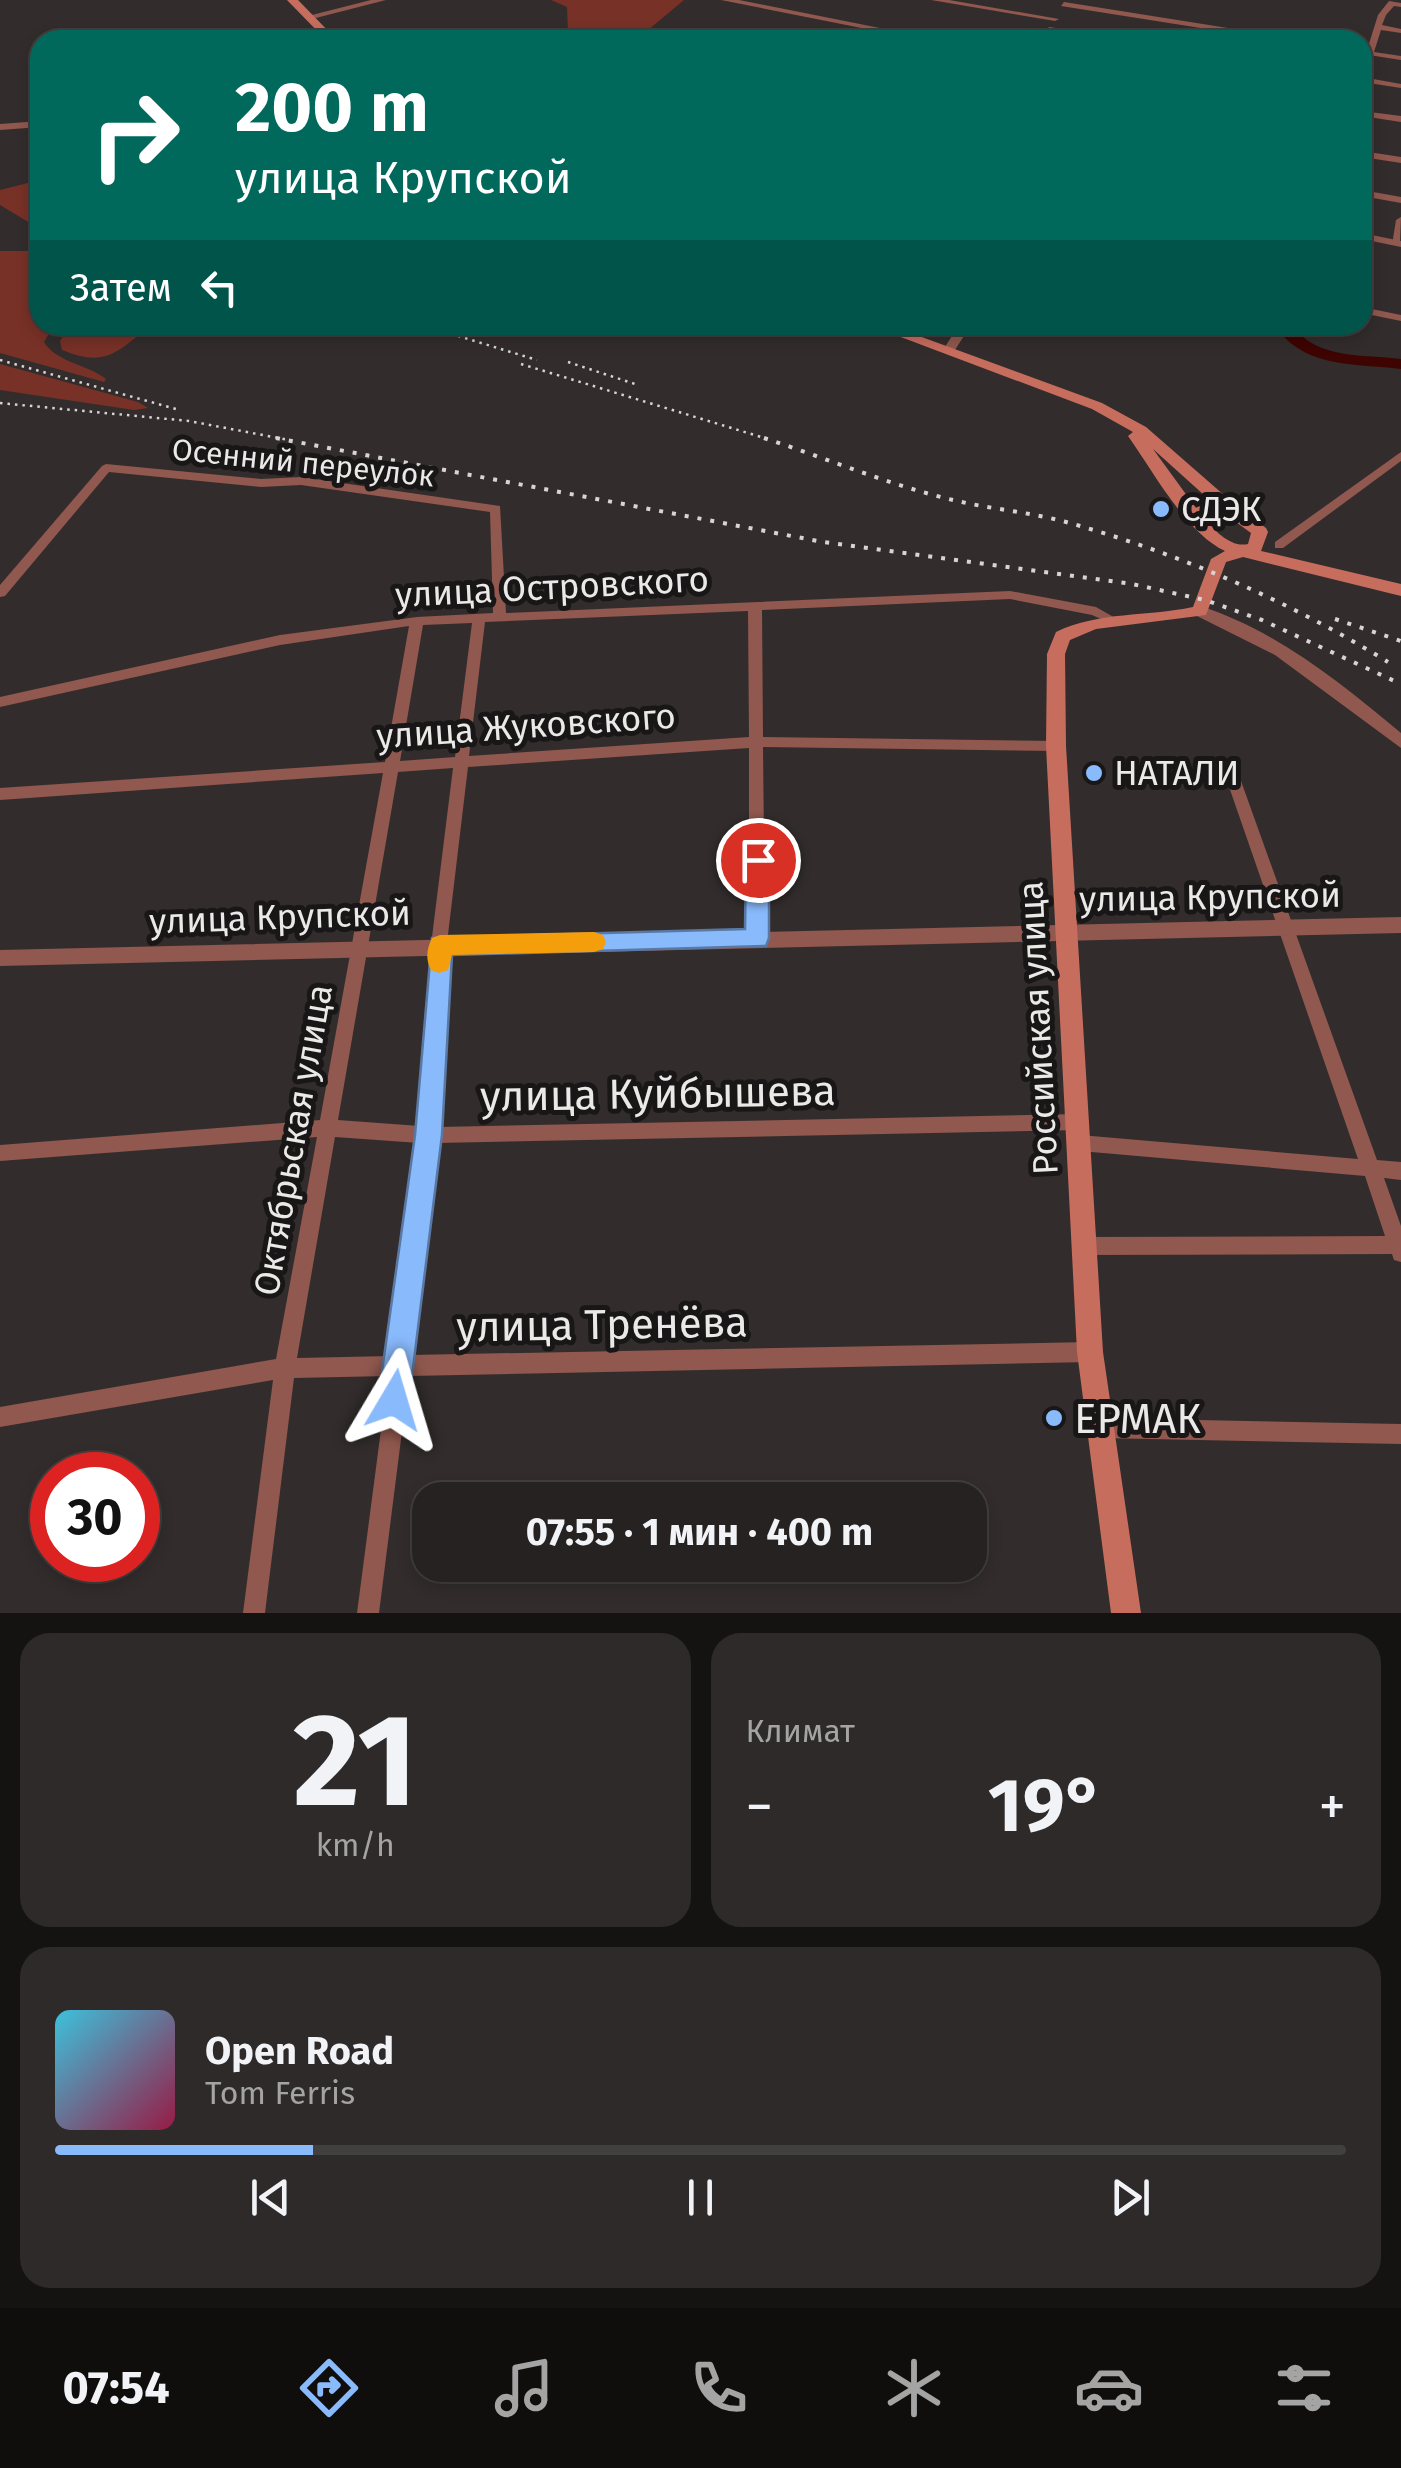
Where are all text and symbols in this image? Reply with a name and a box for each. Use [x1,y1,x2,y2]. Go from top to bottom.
text: 200 m [235,66,429,150]
icon: right [70,70,200,200]
text: улица Крупской [235,151,572,205]
icon: left [192,260,247,315]
text: Затем [70,265,172,311]
street label: Осенний переулок [170,431,436,495]
place label: СДЭК [1181,488,1262,530]
marker: СДЭК [1150,498,1172,520]
street label: улица Островского [394,558,710,616]
street label: улица Жуковского [375,695,677,757]
place label: НАТАЛИ [1114,752,1239,794]
marker: НАТАЛИ [1083,762,1105,784]
pin [716,818,801,903]
icon: arrive [731,833,786,888]
street label: улица Крупской [1079,874,1341,920]
street label: Российская улица [1009,880,1067,1176]
street label: улица Крупской [148,891,412,943]
street label: Октябрьская улица [245,981,341,1299]
street label: улица Куйбышева [480,1066,836,1122]
street label: улица Тренёва [456,1297,748,1353]
position arrow [342,1348,446,1452]
place label: ЕРМАК [1074,1394,1201,1444]
marker: ЕРМАК [1043,1407,1065,1429]
speed limit sign: 30 [30,1452,160,1582]
text: 07:55 · 1 мин · 400 m [526,1509,873,1555]
text: 21 [293,1683,418,1839]
text: Климат [746,1712,855,1750]
text: 19° [988,1761,1104,1851]
text: − [746,1774,773,1840]
text: + [1319,1774,1346,1840]
text: km/h [316,1826,395,1864]
text: Open Road [205,2028,394,2074]
text: Tom Ferris [205,2074,355,2112]
icon: previous [243,2170,298,2225]
icon: pause [673,2170,728,2225]
icon: next [1103,2170,1158,2225]
icon: directions [294,2353,364,2423]
icon: music [489,2353,559,2423]
icon: phone [684,2353,754,2423]
icon: climate [879,2353,949,2423]
icon: car [1074,2353,1144,2423]
icon: filters [1269,2353,1339,2423]
text: 07:54 [62,2361,170,2415]

